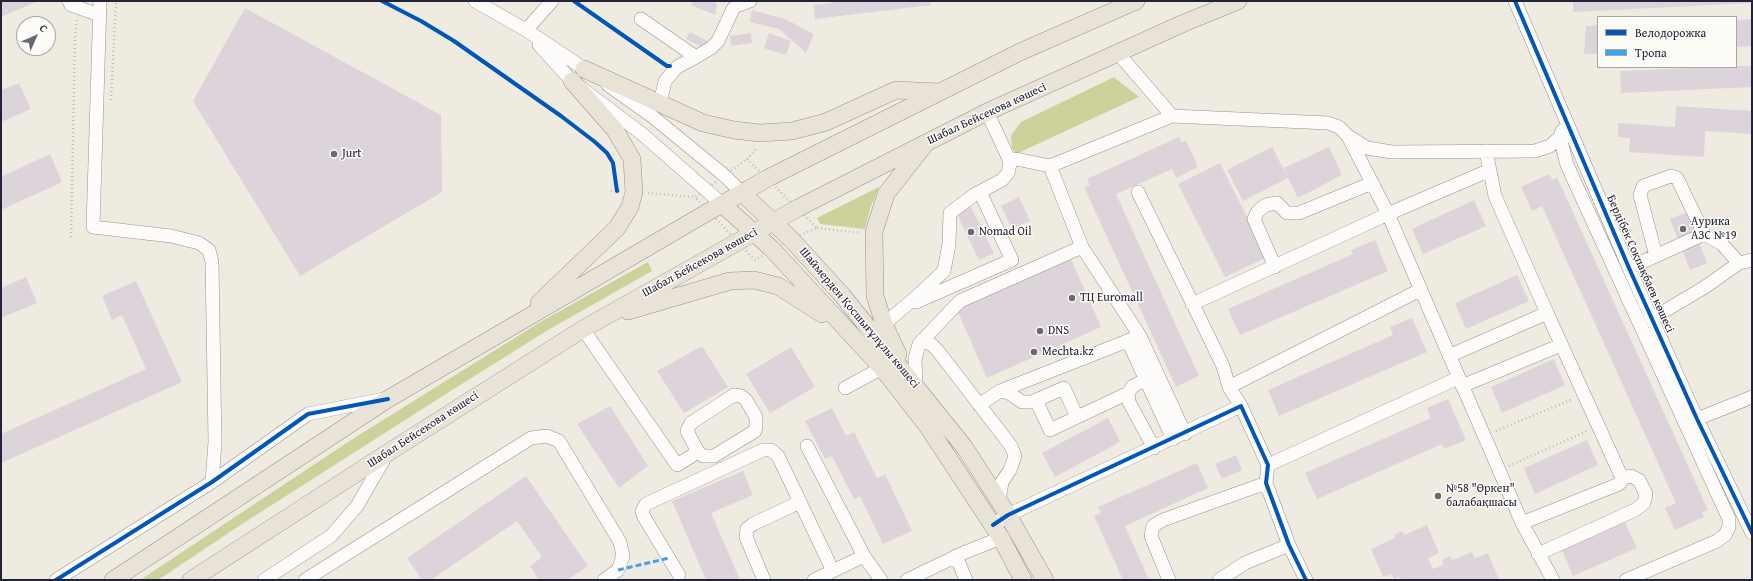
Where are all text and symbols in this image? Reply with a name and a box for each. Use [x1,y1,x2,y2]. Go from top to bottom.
north arrow [16,16,56,56]
legend [1597,16,1737,68]
text: С [36,20,52,36]
text: Велодорожка [1635,24,1706,41]
text: Тропа [1635,44,1667,61]
street label: Шабал Бейсекова көшесі [925,80,1049,148]
place label: Jurt [342,147,361,161]
marker: Jurt [329,149,339,159]
street label: Бердібек Соқпақбаев көшесі [1603,193,1677,335]
place label: Аурика АЗС №19 [1691,215,1737,243]
marker: Аурика АЗС №19 [1678,224,1688,234]
street label: Шабал Бейсекова көшесі [640,225,760,301]
place label: Nomad Oil [979,225,1032,239]
marker: Nomad Oil [966,227,976,237]
street label: Шаймерден Қосшығұлұлы көшесі [796,245,922,391]
place label: ТЦ Euromall [1080,291,1143,305]
marker: ТЦ Euromall [1067,293,1077,303]
place label: DNS [1048,324,1069,338]
marker: DNS [1035,326,1045,336]
place label: Mechta.kz [1042,345,1094,359]
marker: Mechta.kz [1029,347,1039,357]
street label: Шабал Бейсекова көшесі [365,389,481,471]
place label: №58 "Өркен" балабақшасы [1446,482,1517,510]
marker: №58 "Өркен" балабақшасы [1433,491,1443,501]

